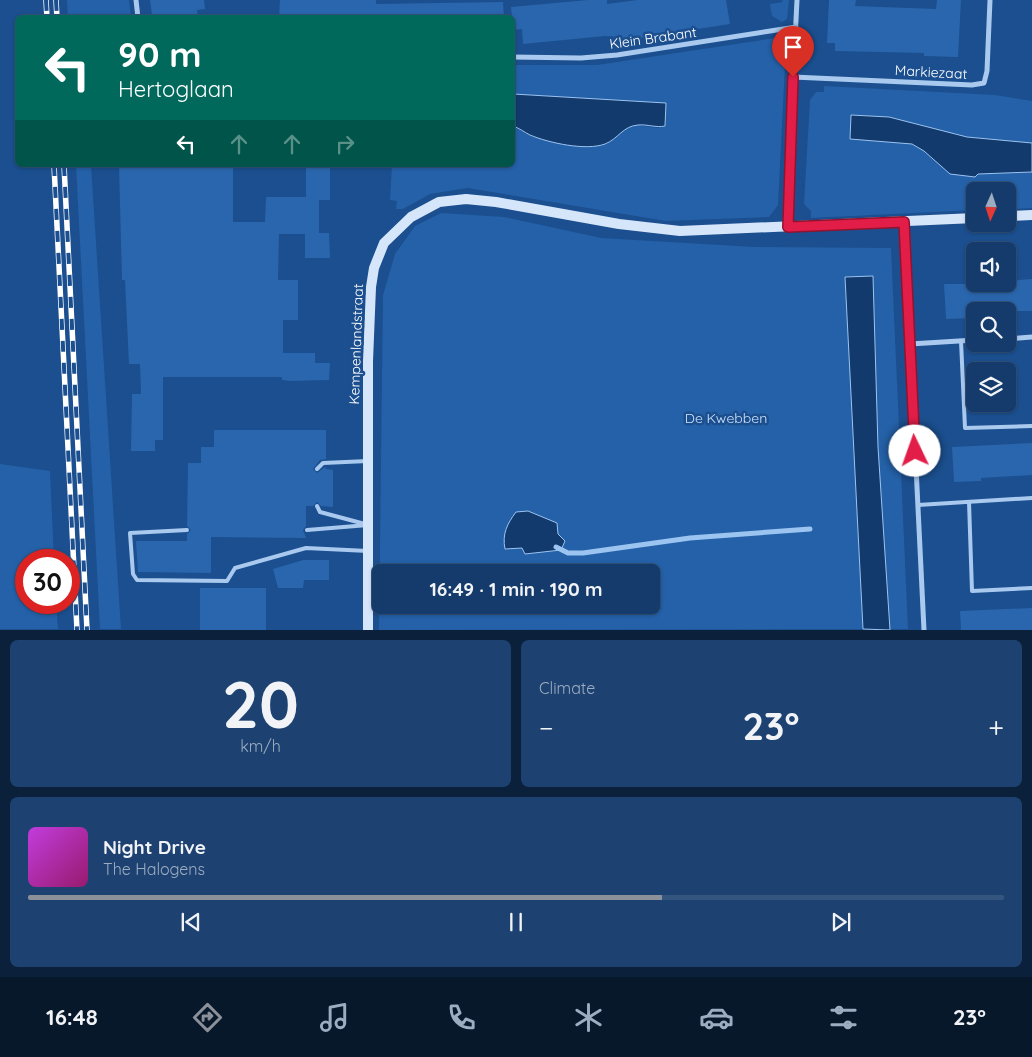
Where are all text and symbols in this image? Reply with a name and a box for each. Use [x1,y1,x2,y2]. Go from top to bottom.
street label: Klein Brabant [608,23,698,53]
pin [772,26,814,77]
text: 90 m [118,32,201,76]
icon: arrive [779,33,807,61]
icon: left [35,35,100,100]
street label: Markiezaat [894,61,968,83]
text: Hertoglaan [118,75,234,103]
icon: left [172,130,200,158]
icon: ahead [225,130,253,158]
icon: ahead [278,130,306,158]
icon: right [331,130,359,158]
north arrow [966,182,1016,232]
map controls [966,182,1016,412]
button: sound [966,242,1016,292]
street label: Kempenlandstraat [345,283,367,405]
button: search [966,302,1016,352]
button: layers [966,362,1016,412]
park label: De Kwebben [685,409,767,427]
position arrow [888,424,940,476]
speed limit sign: 30 [15,549,80,614]
text: 16:49 · 1 min · 190 m [429,577,603,601]
text: 20 [222,663,299,744]
text: Climate [539,678,595,698]
text: 23° [742,702,799,750]
text: − [539,710,554,745]
text: + [988,710,1004,745]
text: km/h [240,736,281,756]
text: Night Drive [103,835,206,859]
text: The Halogens [103,859,205,879]
icon: previous [177,908,205,936]
icon: pause [502,908,530,936]
icon: next [827,908,855,936]
icon: directions [190,1000,225,1035]
icon: music [317,1000,352,1035]
icon: phone [444,1000,479,1035]
icon: climate [571,1000,606,1035]
icon: car [699,1000,734,1035]
icon: filters [826,1000,861,1035]
text: 16:48 [46,1003,98,1031]
text: 23° [953,1003,986,1031]

